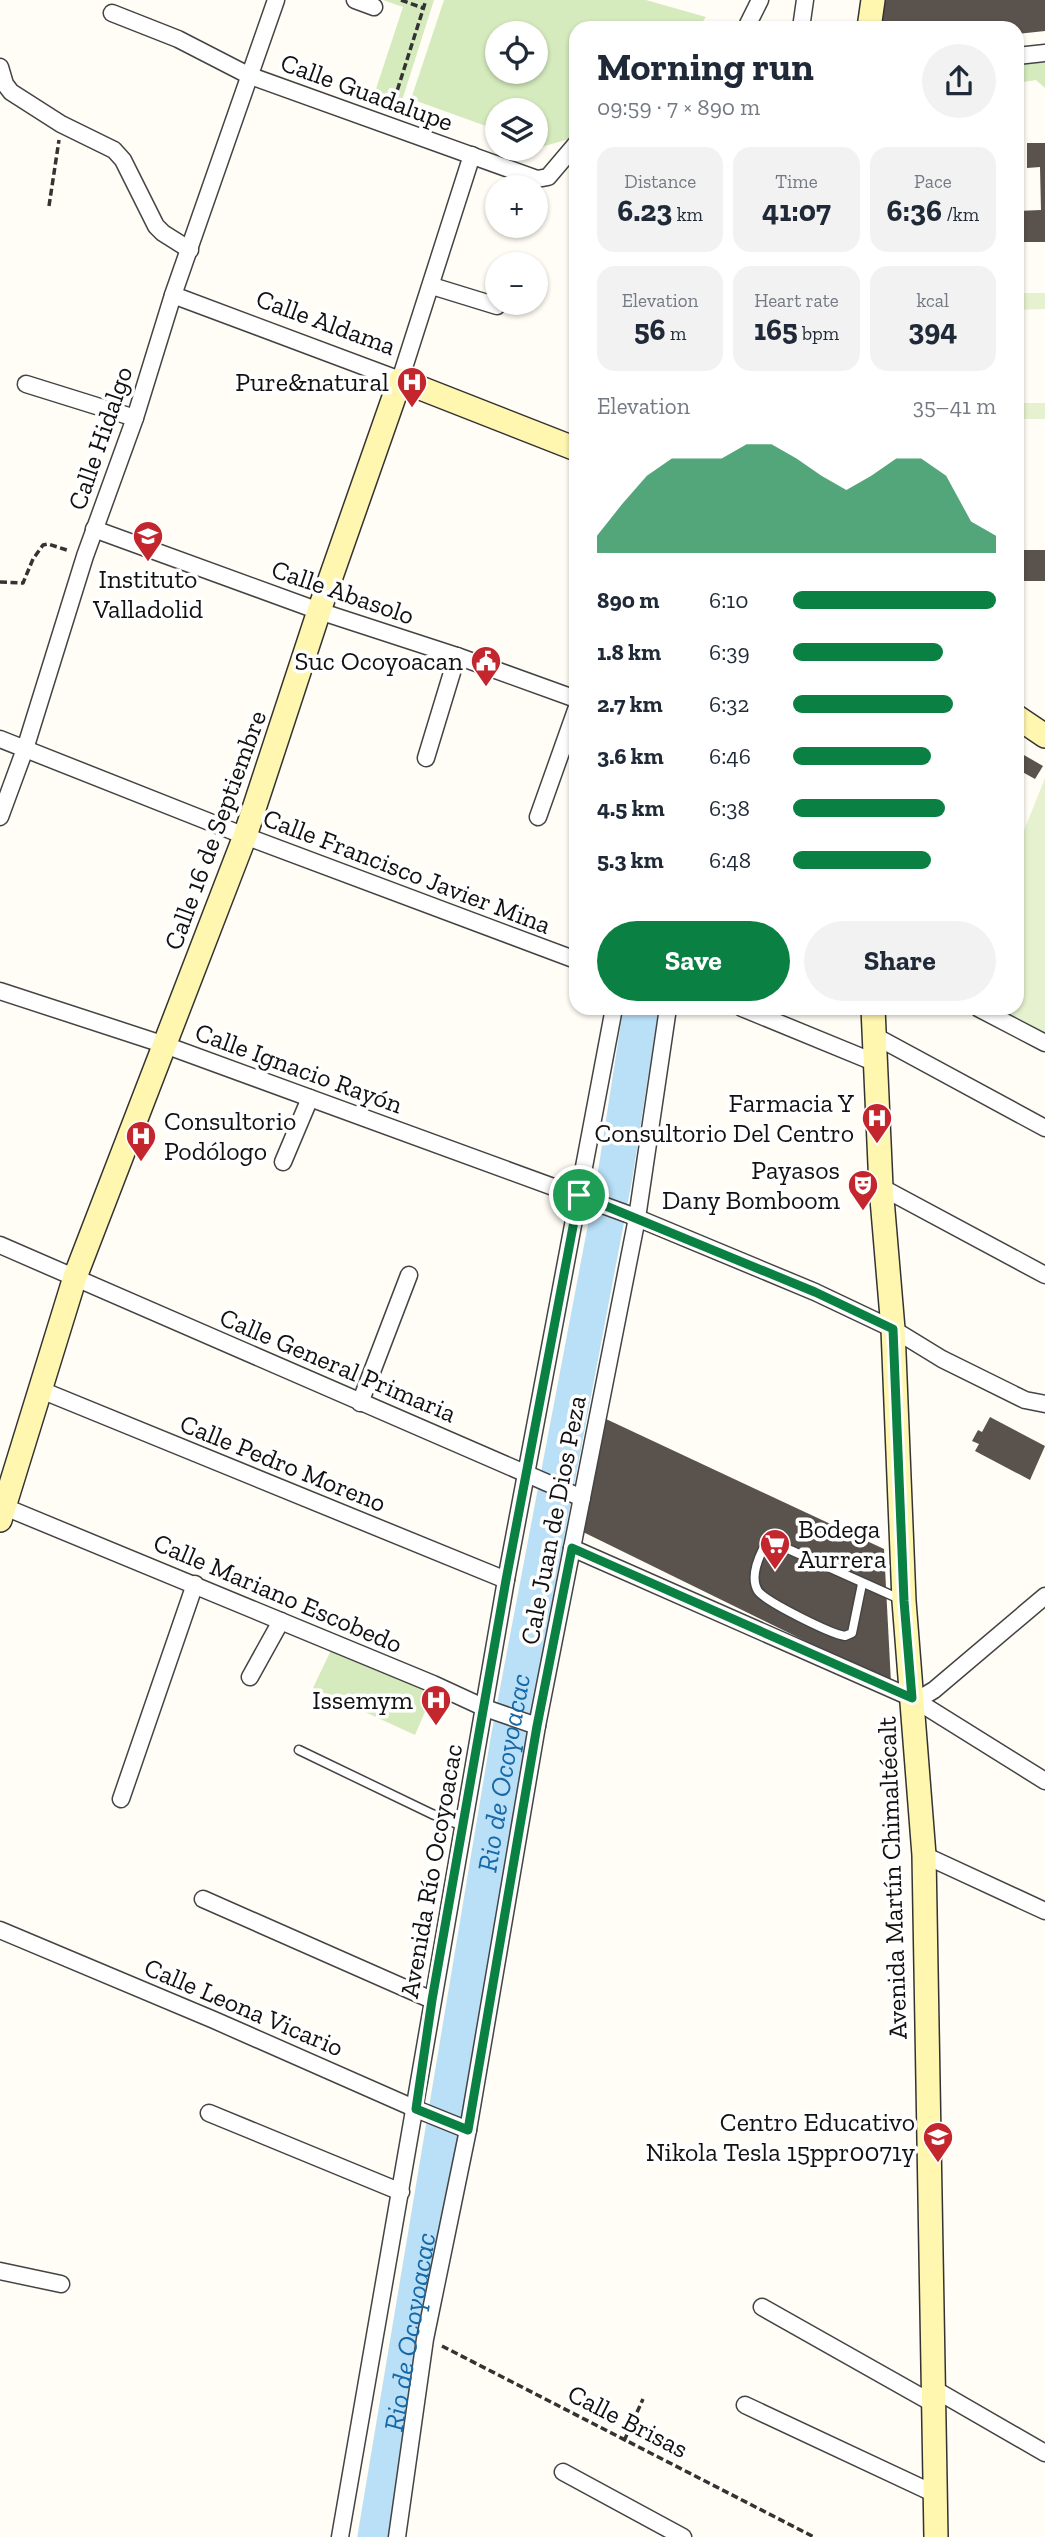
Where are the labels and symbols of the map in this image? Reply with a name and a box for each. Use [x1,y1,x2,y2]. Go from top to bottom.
street label: Calle Guadalupe [276,46,458,138]
street label: Calle Aldama [252,282,401,362]
street label: Calle Hidalgo [61,362,139,514]
hospital icon: Pure&natural [395,365,429,409]
place label: Pure&natural [235,366,389,398]
school or university icon: Instituto Valladolid [131,519,165,563]
street label: Calle Abasolo [267,553,419,631]
place label: Instituto Valladolid [92,563,203,625]
public building icon: Suc Ocoyoacan [469,644,503,688]
place label: Suc Ocoyoacan [294,645,463,677]
street label: Calle 16 de Septiembre [157,706,273,954]
street label: Calle Francisco Javier Mina [259,801,556,941]
street label: Calle Ignacio Rayón [191,1016,407,1120]
place label: Farmacia Y Consultorio Del Centro [594,1087,854,1149]
hospital icon: Farmacia Y Consultorio Del Centro [860,1101,894,1145]
place label: Consultorio Podólogo [164,1105,296,1167]
hospital icon: Consultorio Podólogo [124,1119,158,1163]
place label: Payasos Dany Bomboom [662,1154,841,1216]
pin [549,1165,609,1225]
theatre icon: Payasos Dany Bomboom [846,1168,880,1212]
street label: Calle General Primaria [215,1301,461,1429]
street label: Cale Juan de Dios Peza [513,1392,593,1647]
street label: Calle Pedro Moreno [175,1407,391,1519]
place label: Bodega Aurrera [798,1513,887,1575]
street label: Calle Mariano Escobedo [149,1526,407,1660]
supermarket icon: Bodega Aurrera [758,1527,792,1571]
water label: Rio de Ocoyoacac [470,1671,537,1874]
hospital icon: Issemym [419,1683,453,1727]
place label: Issemym [312,1684,414,1716]
street label: Avenida Martín Chimaltécalt [870,1716,914,2040]
street label: Avenida Río Ocoyoacac [393,1741,469,2001]
street label: Calle Leona Vicario [140,1951,348,2063]
place label: Centro Educativo Nikola Tesla 15ppr0071y [646,2106,916,2168]
school or university icon: Centro Educativo Nikola Tesla 15ppr0071y [921,2120,955,2164]
water label: Rio de Ocoyoacac [376,2230,442,2434]
street label: Calle Brisas [563,2377,693,2465]

